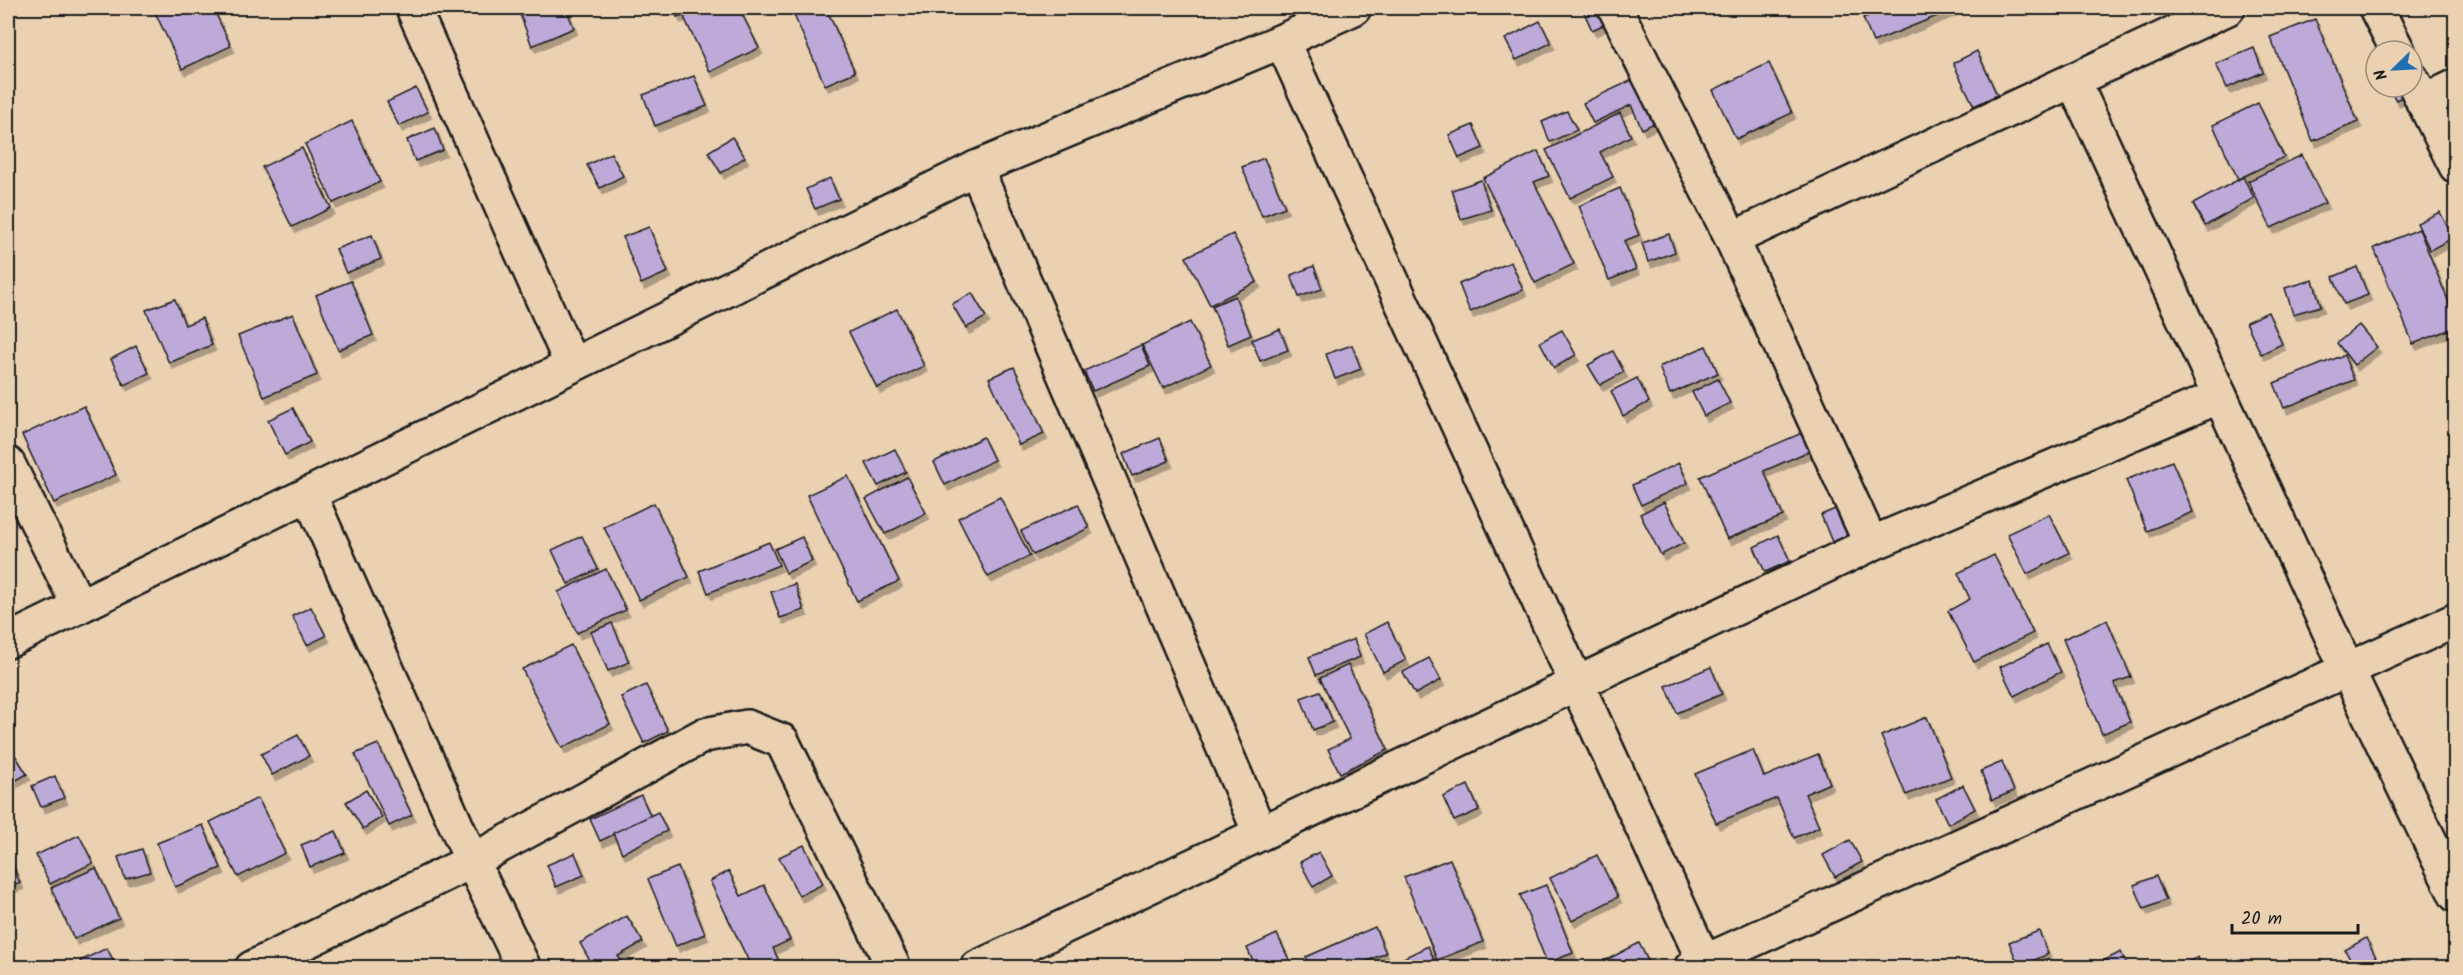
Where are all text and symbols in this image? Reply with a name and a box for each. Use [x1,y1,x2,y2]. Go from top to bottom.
north arrow [2364,39,2424,99]
text: N [2368,65,2395,84]
scale bar [2232,897,2358,935]
text: 20 m [2241,905,2282,934]

